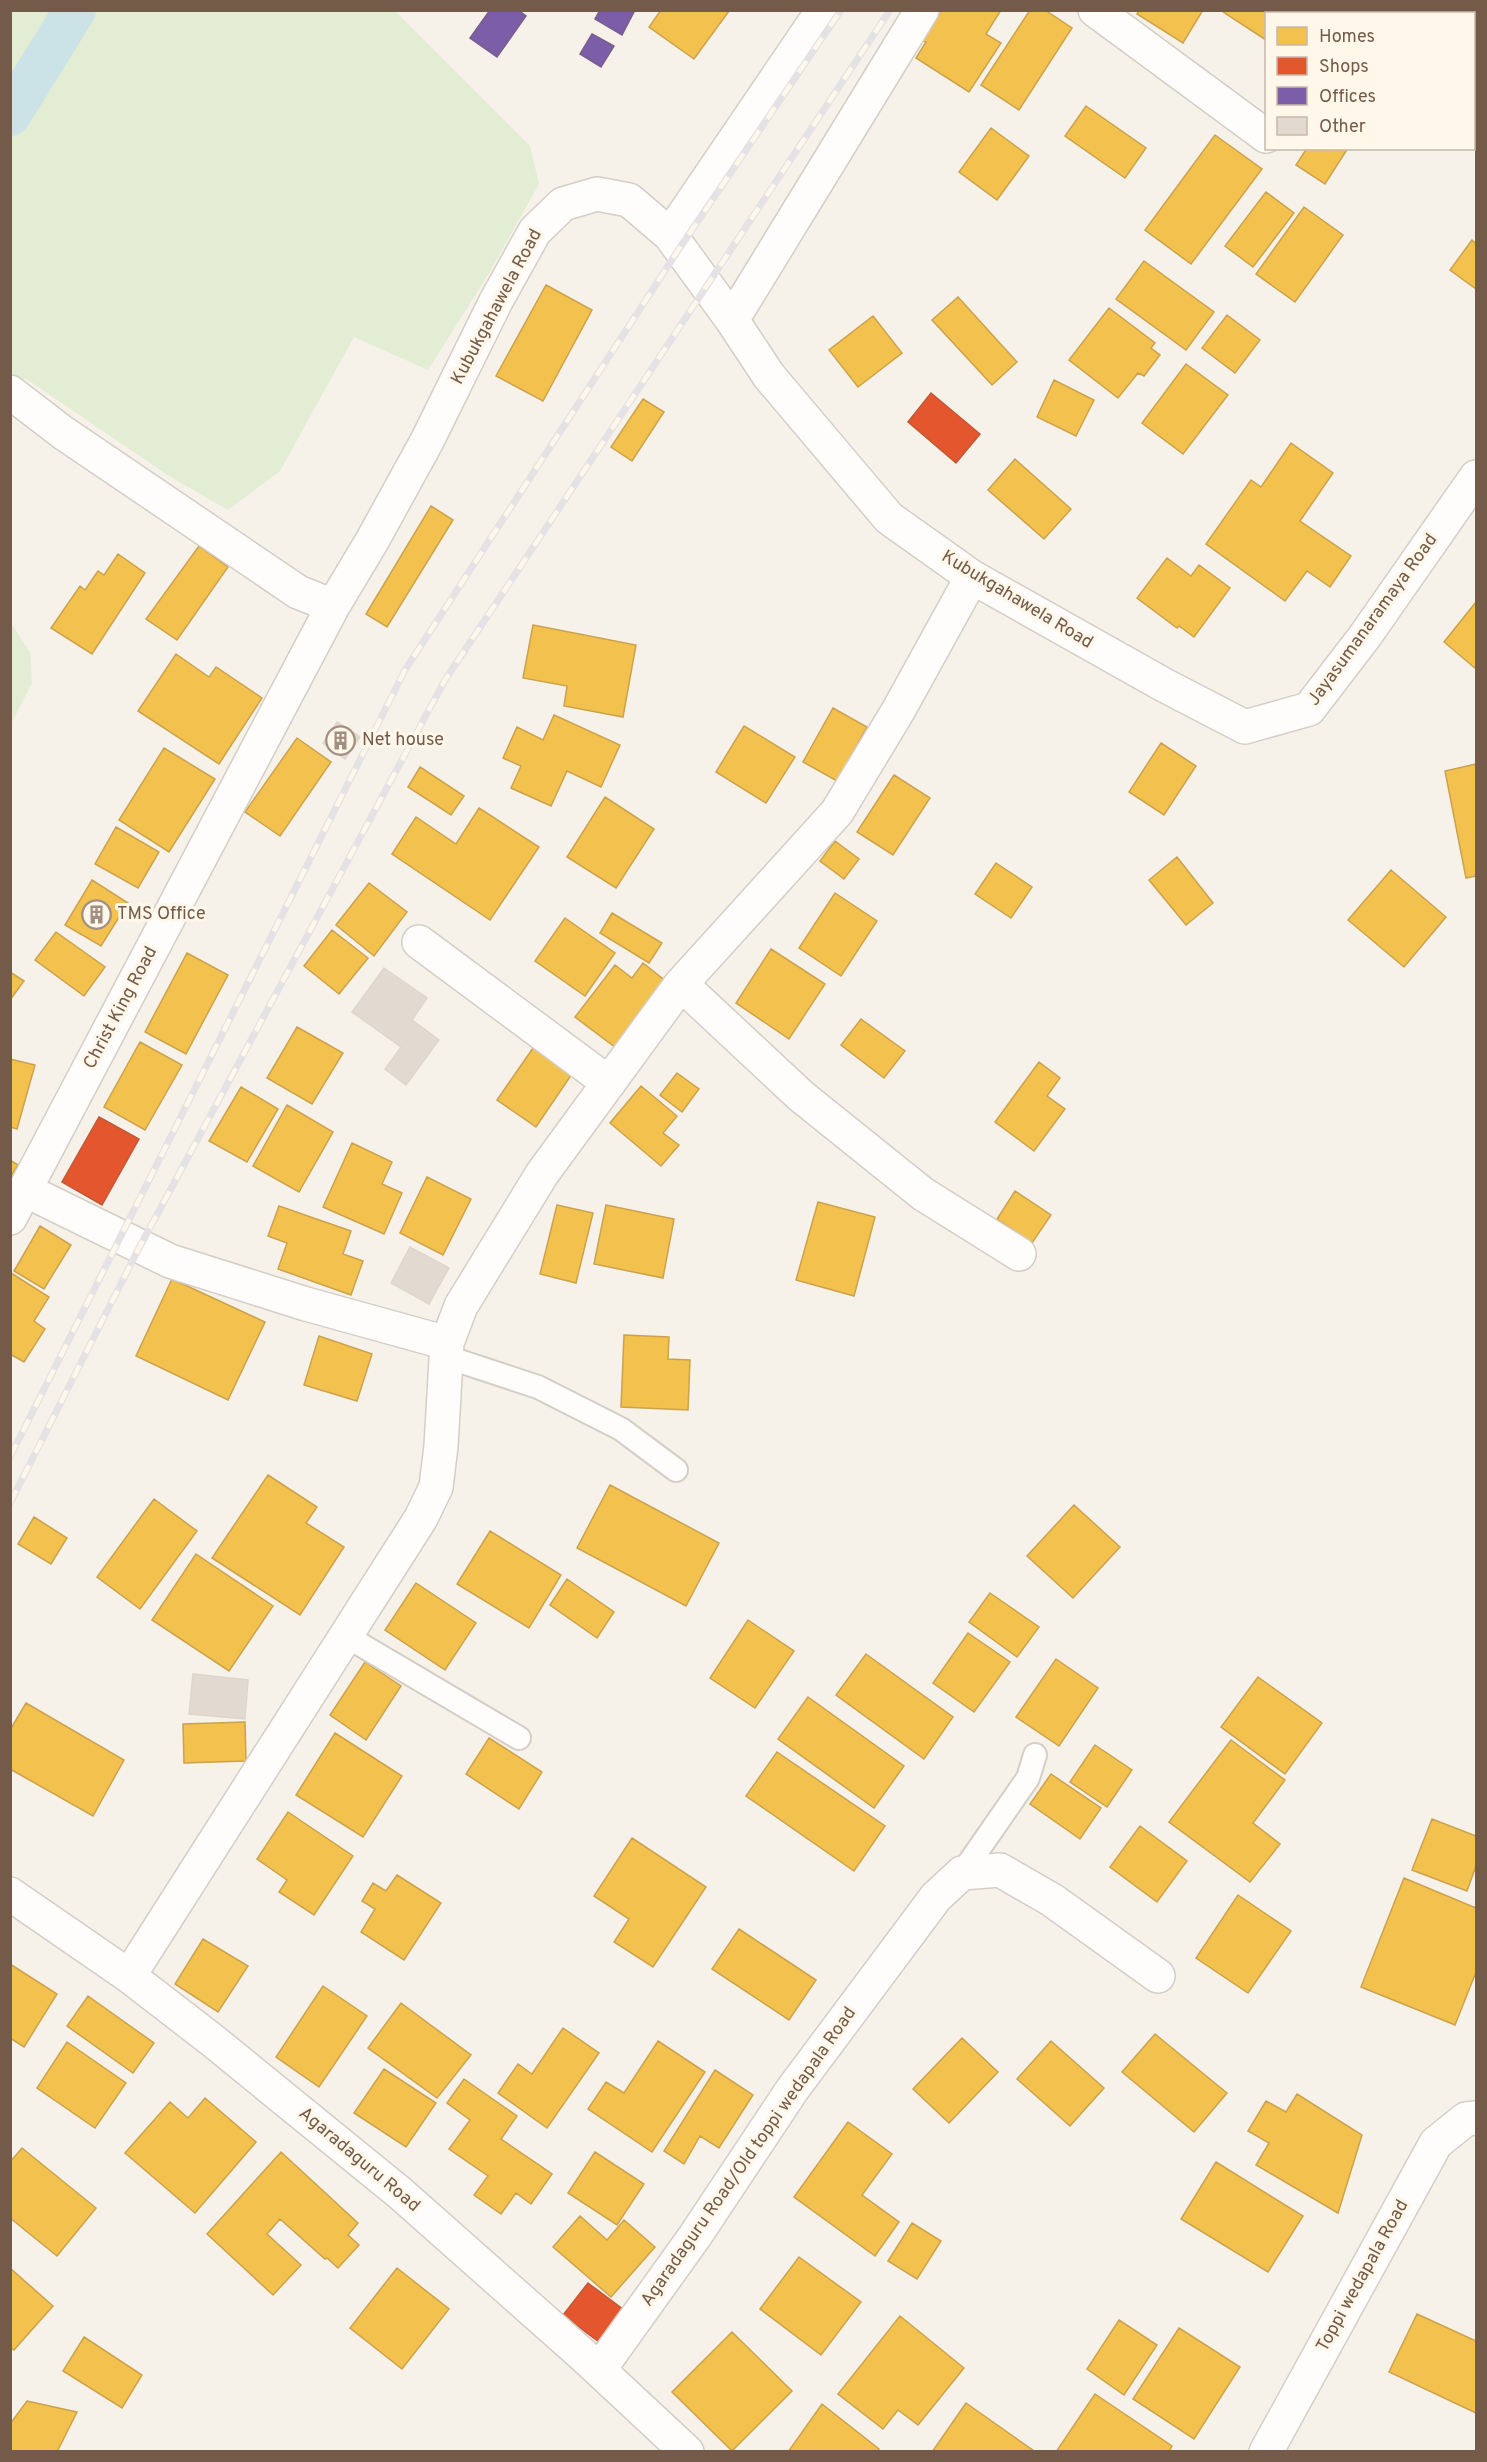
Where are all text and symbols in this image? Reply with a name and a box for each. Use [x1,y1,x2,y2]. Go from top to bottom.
legend [1265,12,1475,150]
text: Homes [1319,26,1375,49]
text: Shops [1319,56,1369,79]
text: Offices [1319,86,1376,109]
text: Other [1319,116,1366,139]
street label: Kubukgahawela Road [446,225,548,389]
street label: Jayasumanaramaya Road [1303,529,1443,711]
street label: Kubukgahawela Road [937,546,1097,654]
building icon: Net house [325,724,357,756]
place label: Net house [362,729,444,752]
building icon: TMS Office [80,898,112,930]
place label: TMS Office [117,903,206,926]
street label: Christ King Road [79,943,163,1073]
street label: Agaradaguru Road/Old toppi wedapala Road [636,2003,862,2311]
street label: Agaradaguru Road [294,2102,424,2218]
street label: Toppi wedapala Road [1312,2196,1414,2356]

